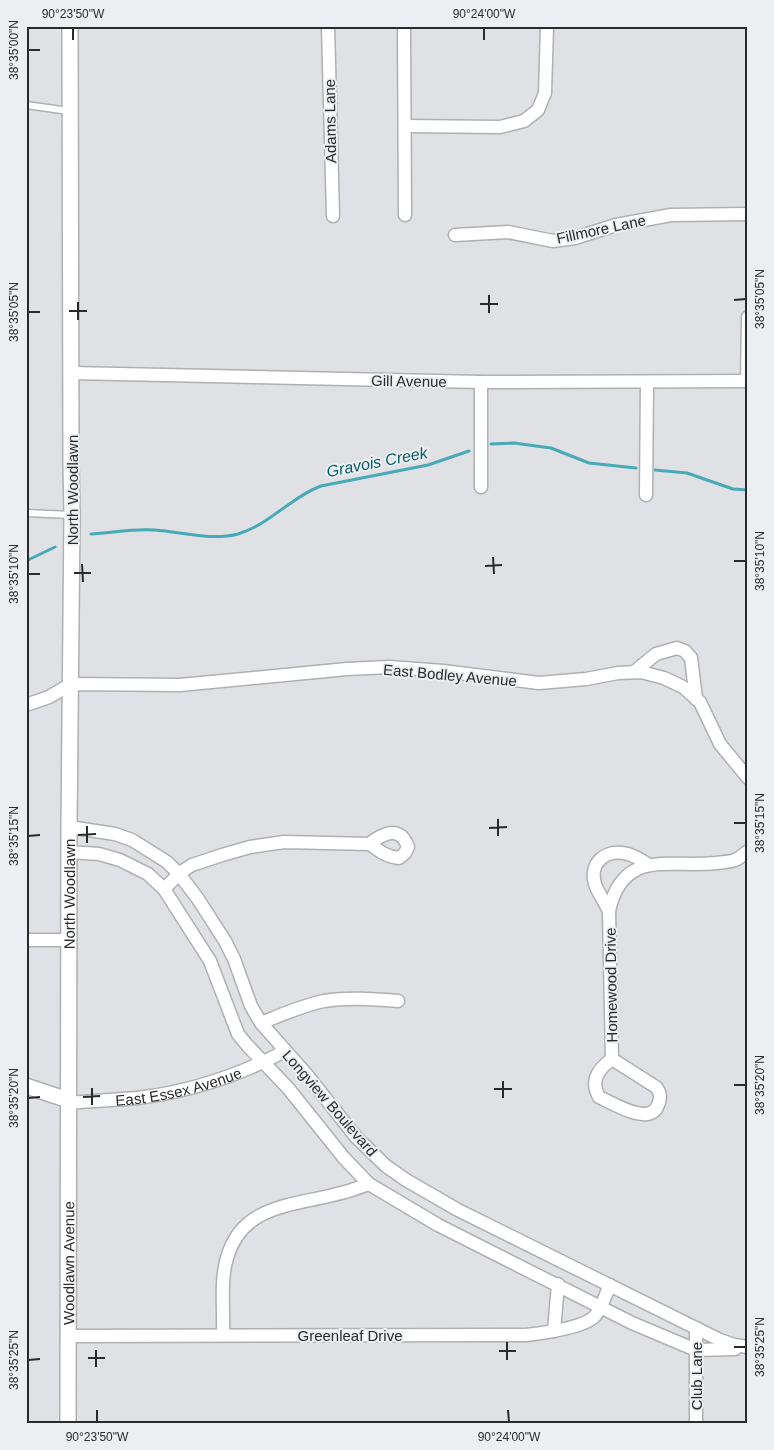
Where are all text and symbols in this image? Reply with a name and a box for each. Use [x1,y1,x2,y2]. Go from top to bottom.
text: 90°23'50"W [42,7,105,21]
text: 90°24'00"W [453,7,516,21]
text: 38°35'00"N [7,20,21,80]
street label: Adams Lane [321,79,339,163]
street label: Fillmore Lane [555,211,647,247]
text: 38°35'05"N [753,269,767,329]
text: 38°35'05"N [7,282,21,342]
street label: Gill Avenue [371,372,447,390]
street label: North Woodlawn [64,435,81,545]
water label: Gravois Creek [325,444,430,480]
text: 38°35'10"N [753,531,767,591]
text: 38°35'10"N [7,544,21,604]
street label: East Bodley Avenue [383,661,517,689]
text: 38°35'15"N [753,793,767,853]
text: 38°35'15"N [7,806,21,866]
street label: North Woodlawn [60,839,77,949]
street label: Homewood Drive [601,927,621,1043]
street label: Longview Boulevard [279,1046,381,1160]
text: 38°35'20"N [753,1055,767,1115]
street label: East Essex Avenue [115,1064,244,1108]
text: 38°35'20"N [7,1068,21,1128]
street label: Woodlawn Avenue [60,1201,77,1325]
text: 38°35'25"N [753,1317,767,1377]
street label: Greenleaf Drive [297,1327,403,1344]
text: 38°35'25"N [7,1330,21,1390]
street label: Club Lane [688,1342,705,1410]
text: 90°23'50"W [66,1430,129,1444]
text: 90°24'00"W [478,1430,541,1444]

